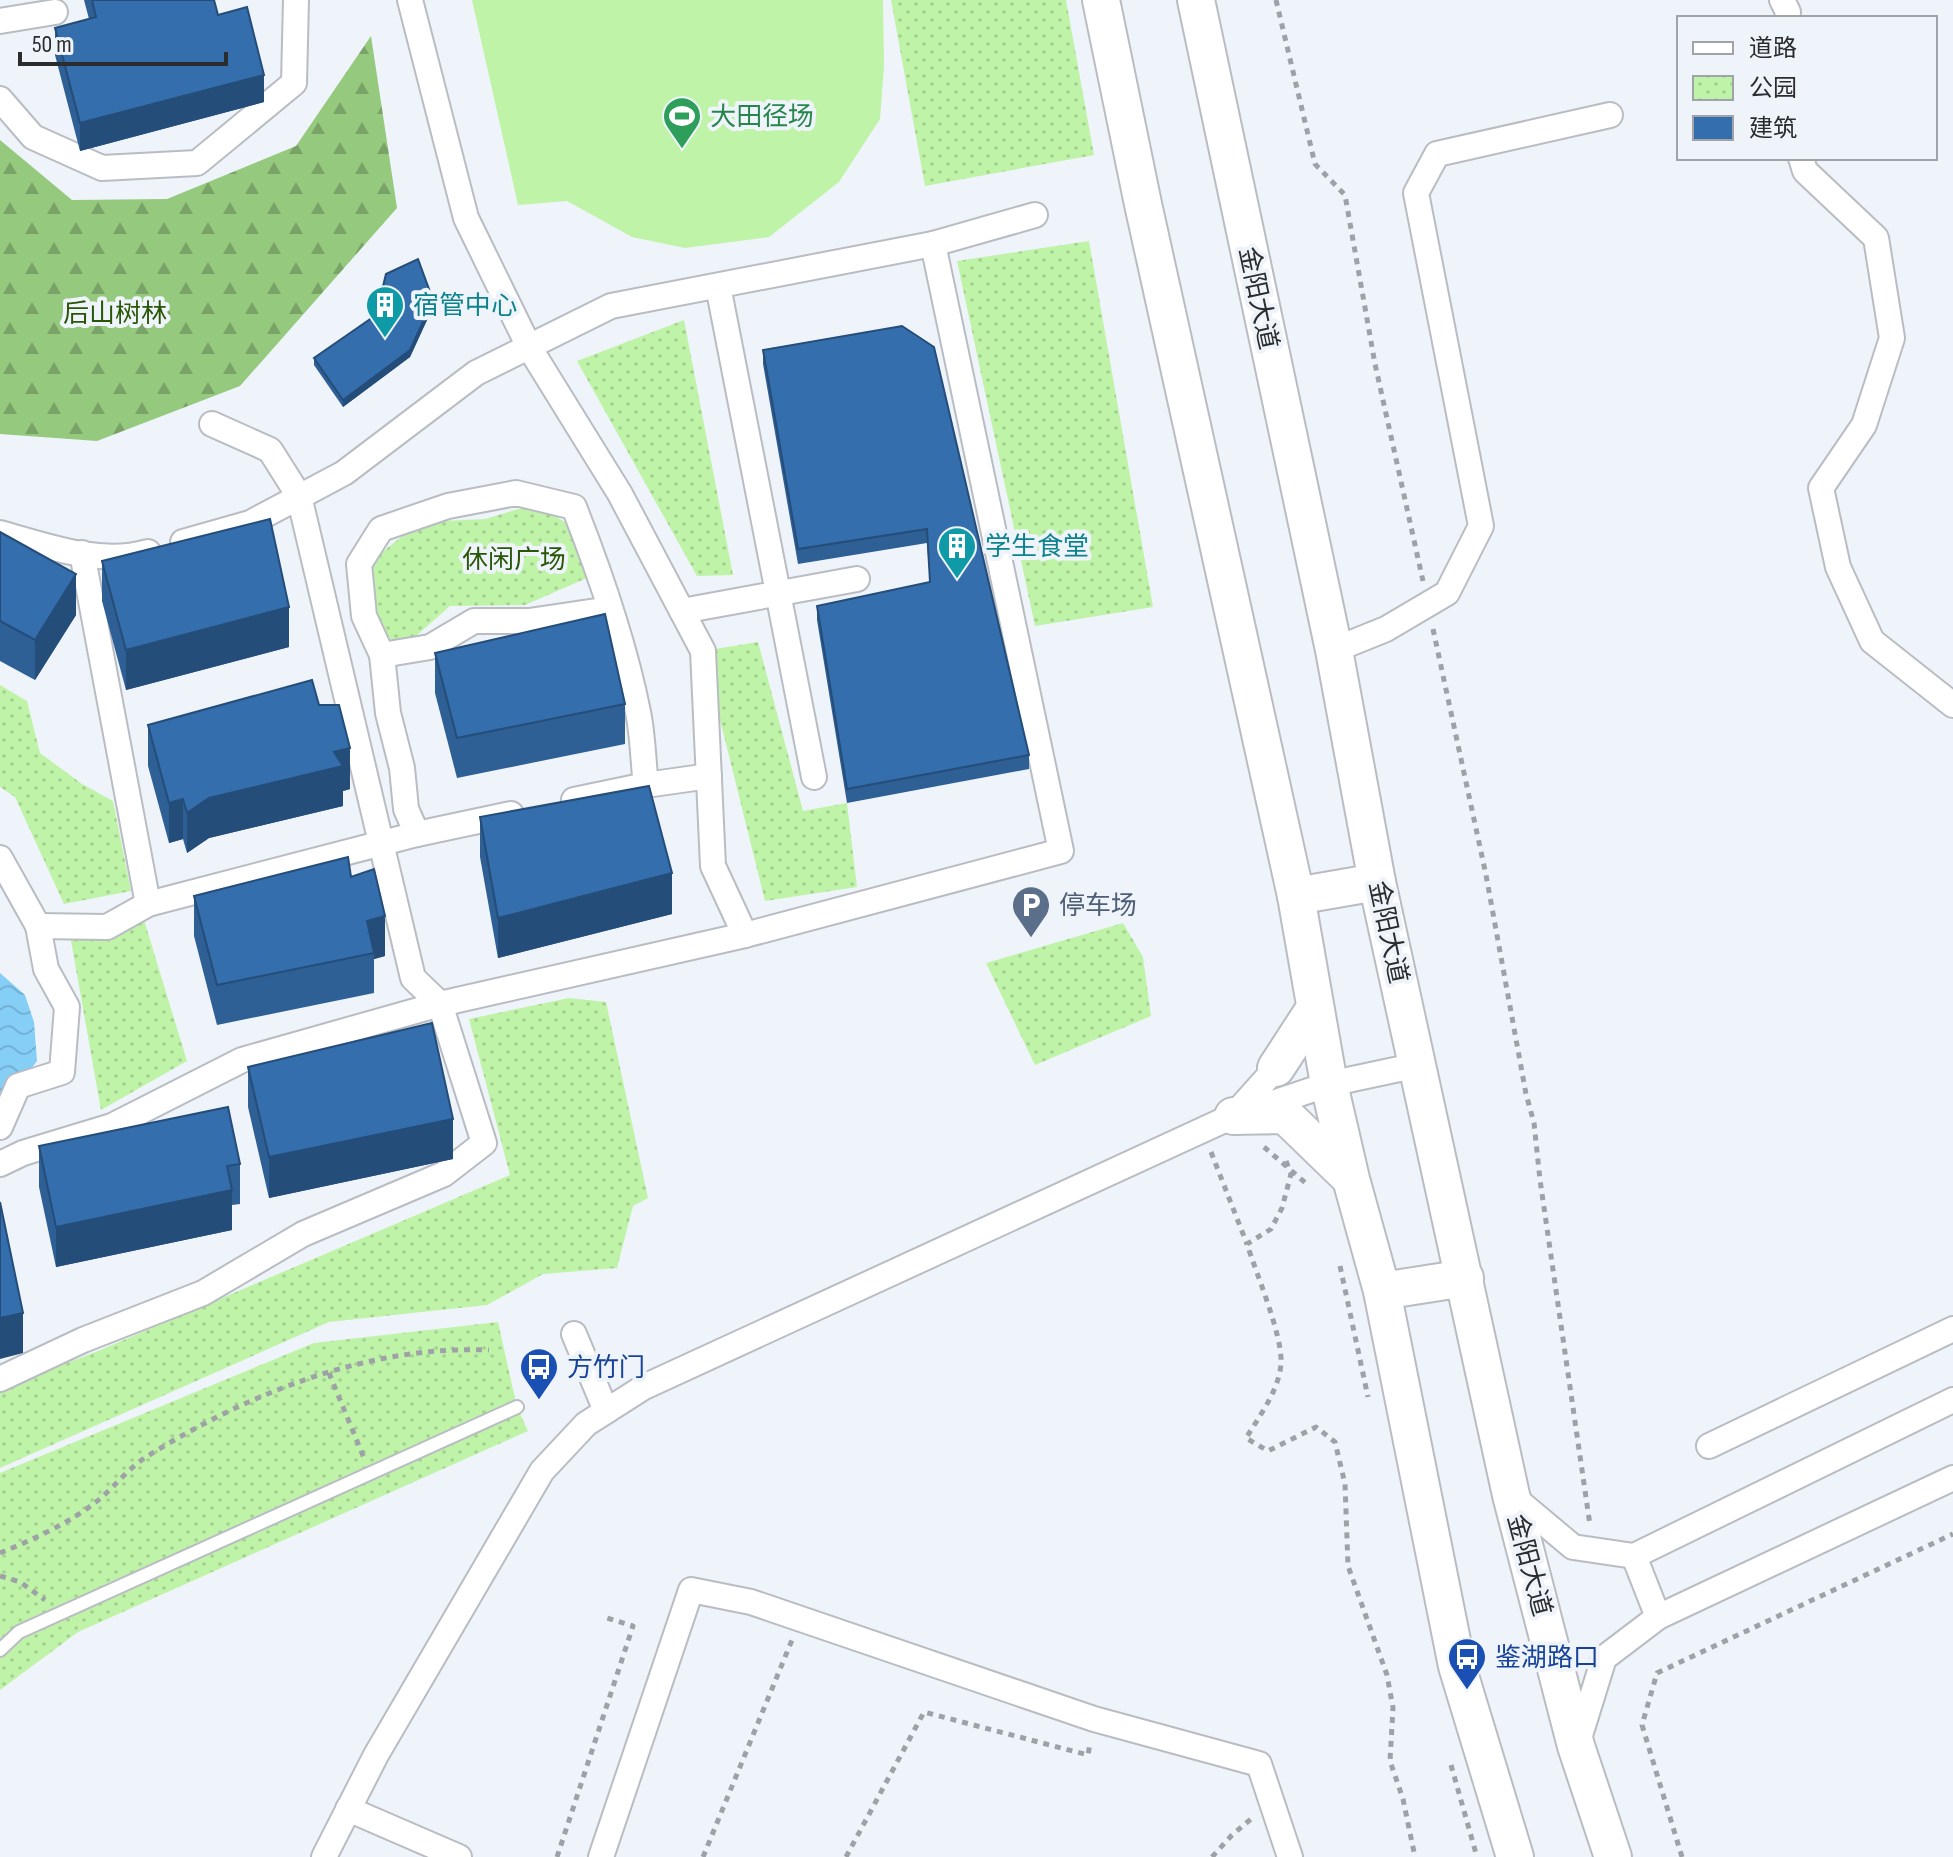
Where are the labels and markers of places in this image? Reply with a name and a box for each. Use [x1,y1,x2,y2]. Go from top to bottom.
sports icon: 大田径场 [661,95,703,150]
place label: 大田径场 [710,102,814,133]
building icon: 宿管中心 [364,284,406,339]
place label: 宿管中心 [413,291,517,322]
building icon: 学生食堂 [936,525,978,580]
place label: 学生食堂 [985,532,1089,563]
parking icon: 停车场 [1010,884,1052,939]
place label: 停车场 [1059,891,1137,922]
bus stop icon: 方竹门 [518,1346,560,1401]
place label: 方竹门 [567,1353,645,1384]
bus stop icon: 鉴湖路口 [1446,1636,1488,1691]
place label: 鉴湖路口 [1495,1643,1599,1674]

